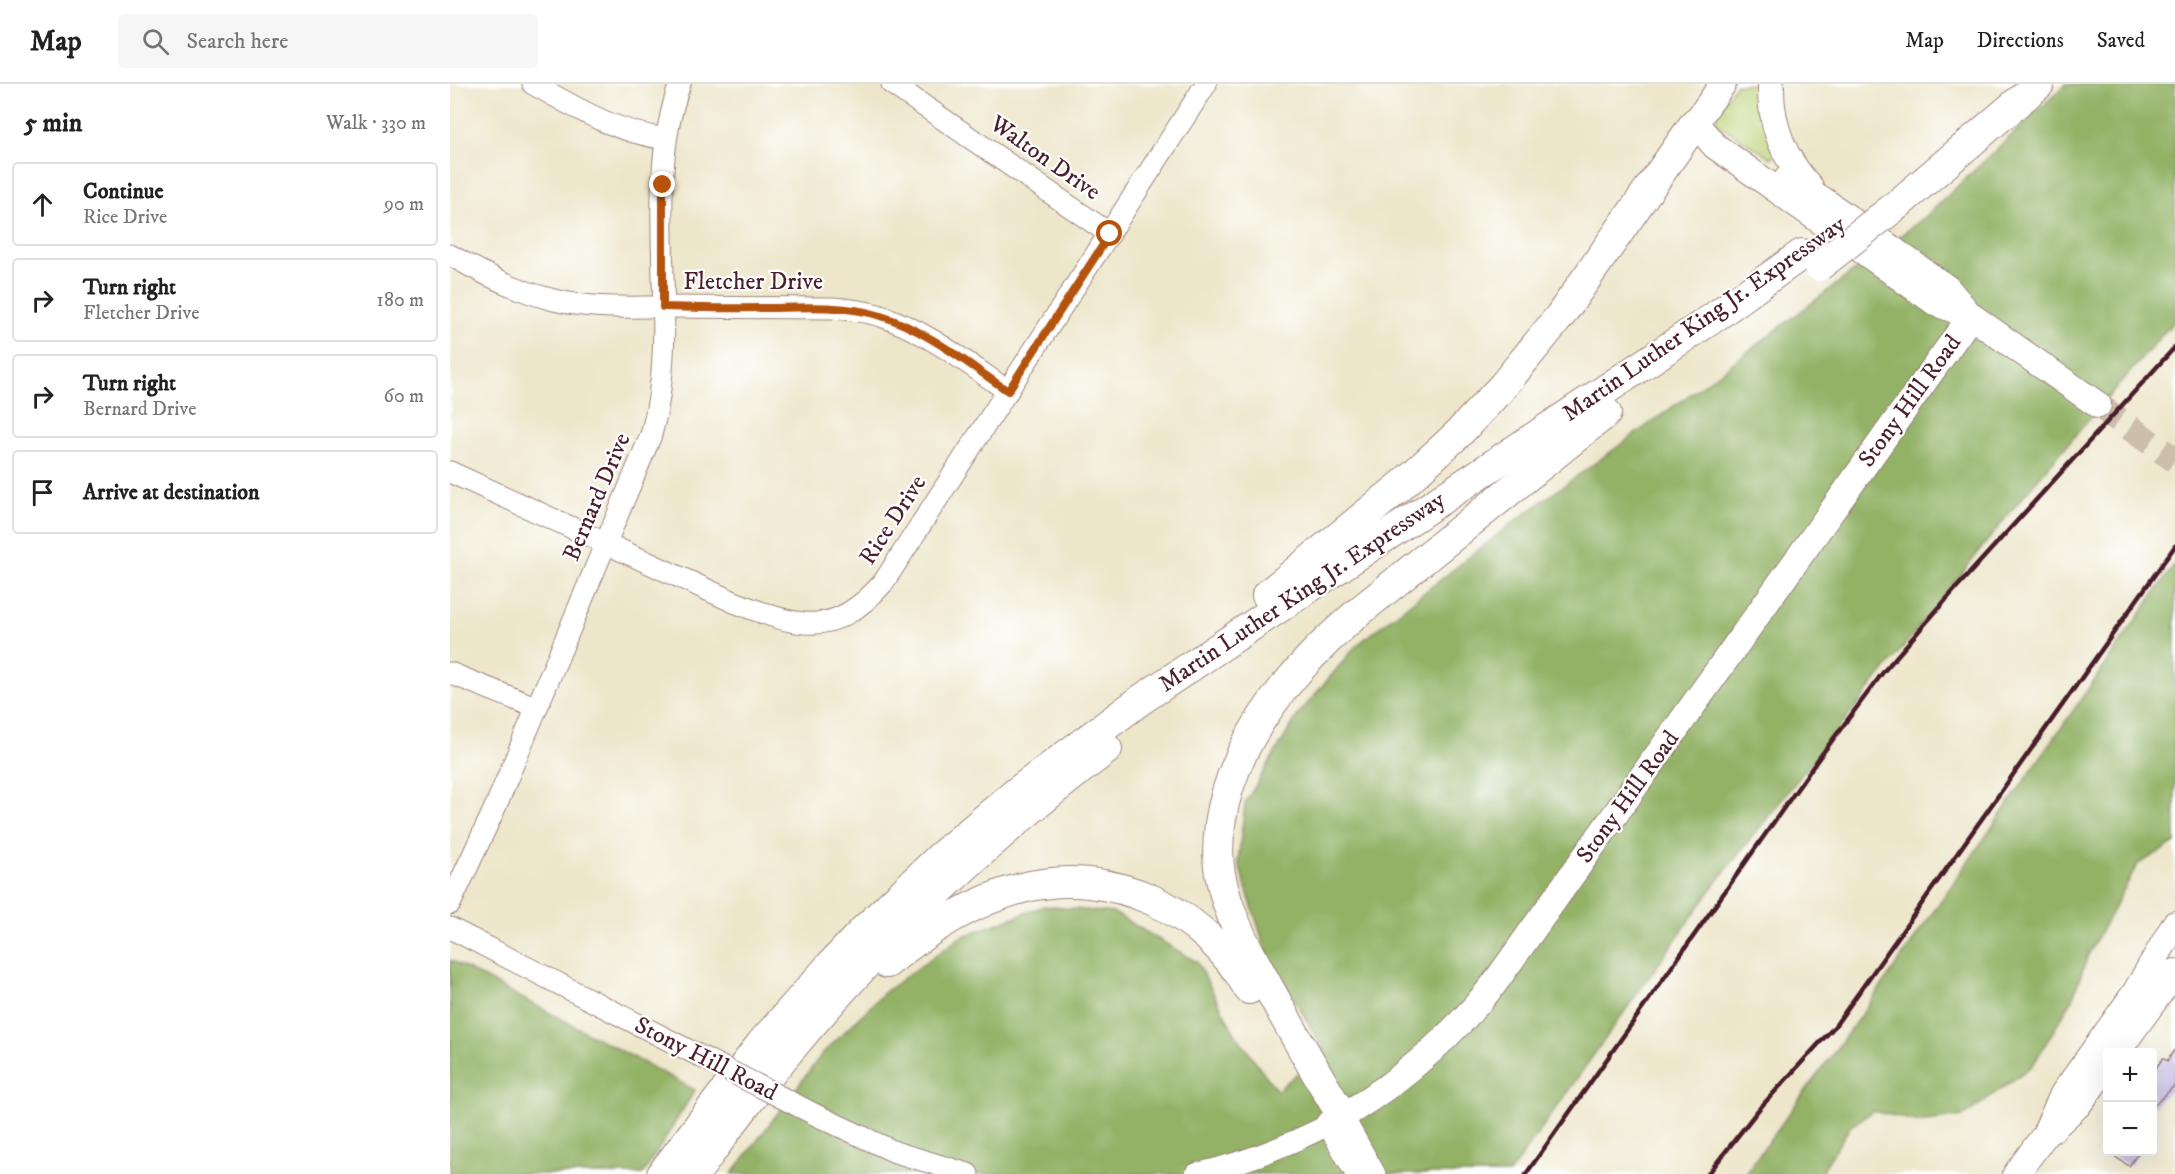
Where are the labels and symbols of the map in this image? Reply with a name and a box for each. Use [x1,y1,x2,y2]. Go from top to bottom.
street label: Walton Drive [983,108,1106,207]
route end [649,171,675,197]
street label: Martin Luther King Jr. Expressway [1557,209,1852,428]
route start [1096,220,1122,246]
street label: Fletcher Drive [683,267,823,297]
street label: Stony Hill Road [1852,329,1968,473]
street label: Bernard Drive [557,428,637,566]
street label: Rice Drive [853,469,933,571]
street label: Martin Luther King Jr. Expressway [1153,484,1451,699]
street label: Stony Hill Road [1570,725,1686,869]
street label: Stony Hill Road [629,1010,783,1108]

